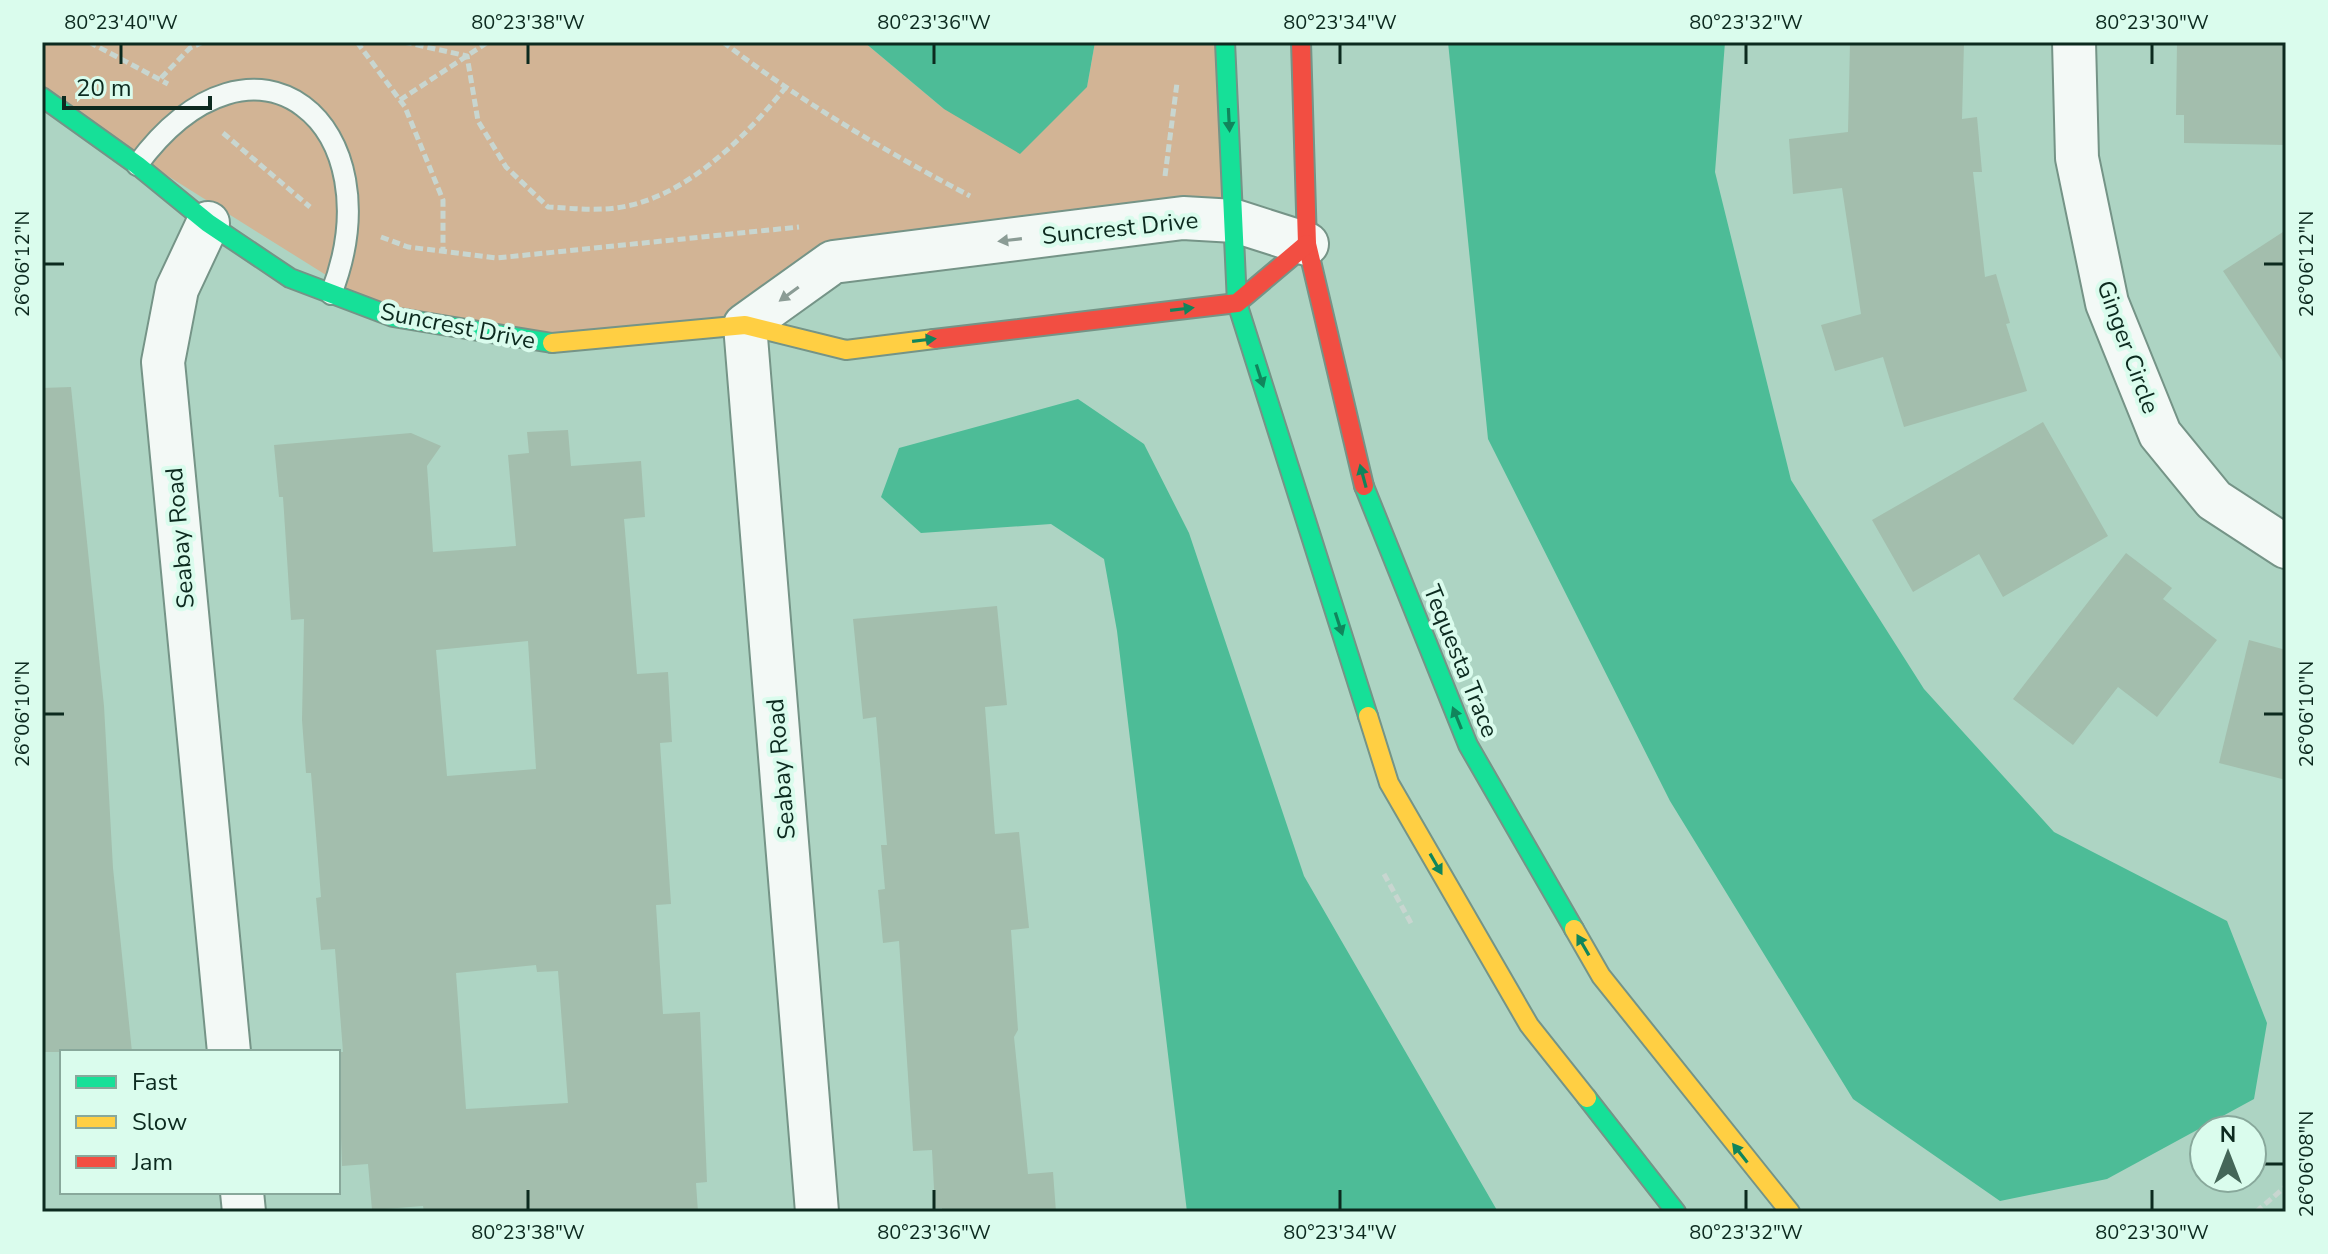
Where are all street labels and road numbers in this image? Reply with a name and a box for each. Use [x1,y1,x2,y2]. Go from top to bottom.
street label: Suncrest Drive [1040,204,1200,252]
street label: Ginger Circle [2089,276,2167,418]
street label: Suncrest Drive [378,295,538,357]
street label: Seabay Road [158,466,202,610]
street label: Tequesta Trace [1416,580,1506,742]
street label: Seabay Road [759,697,803,841]

